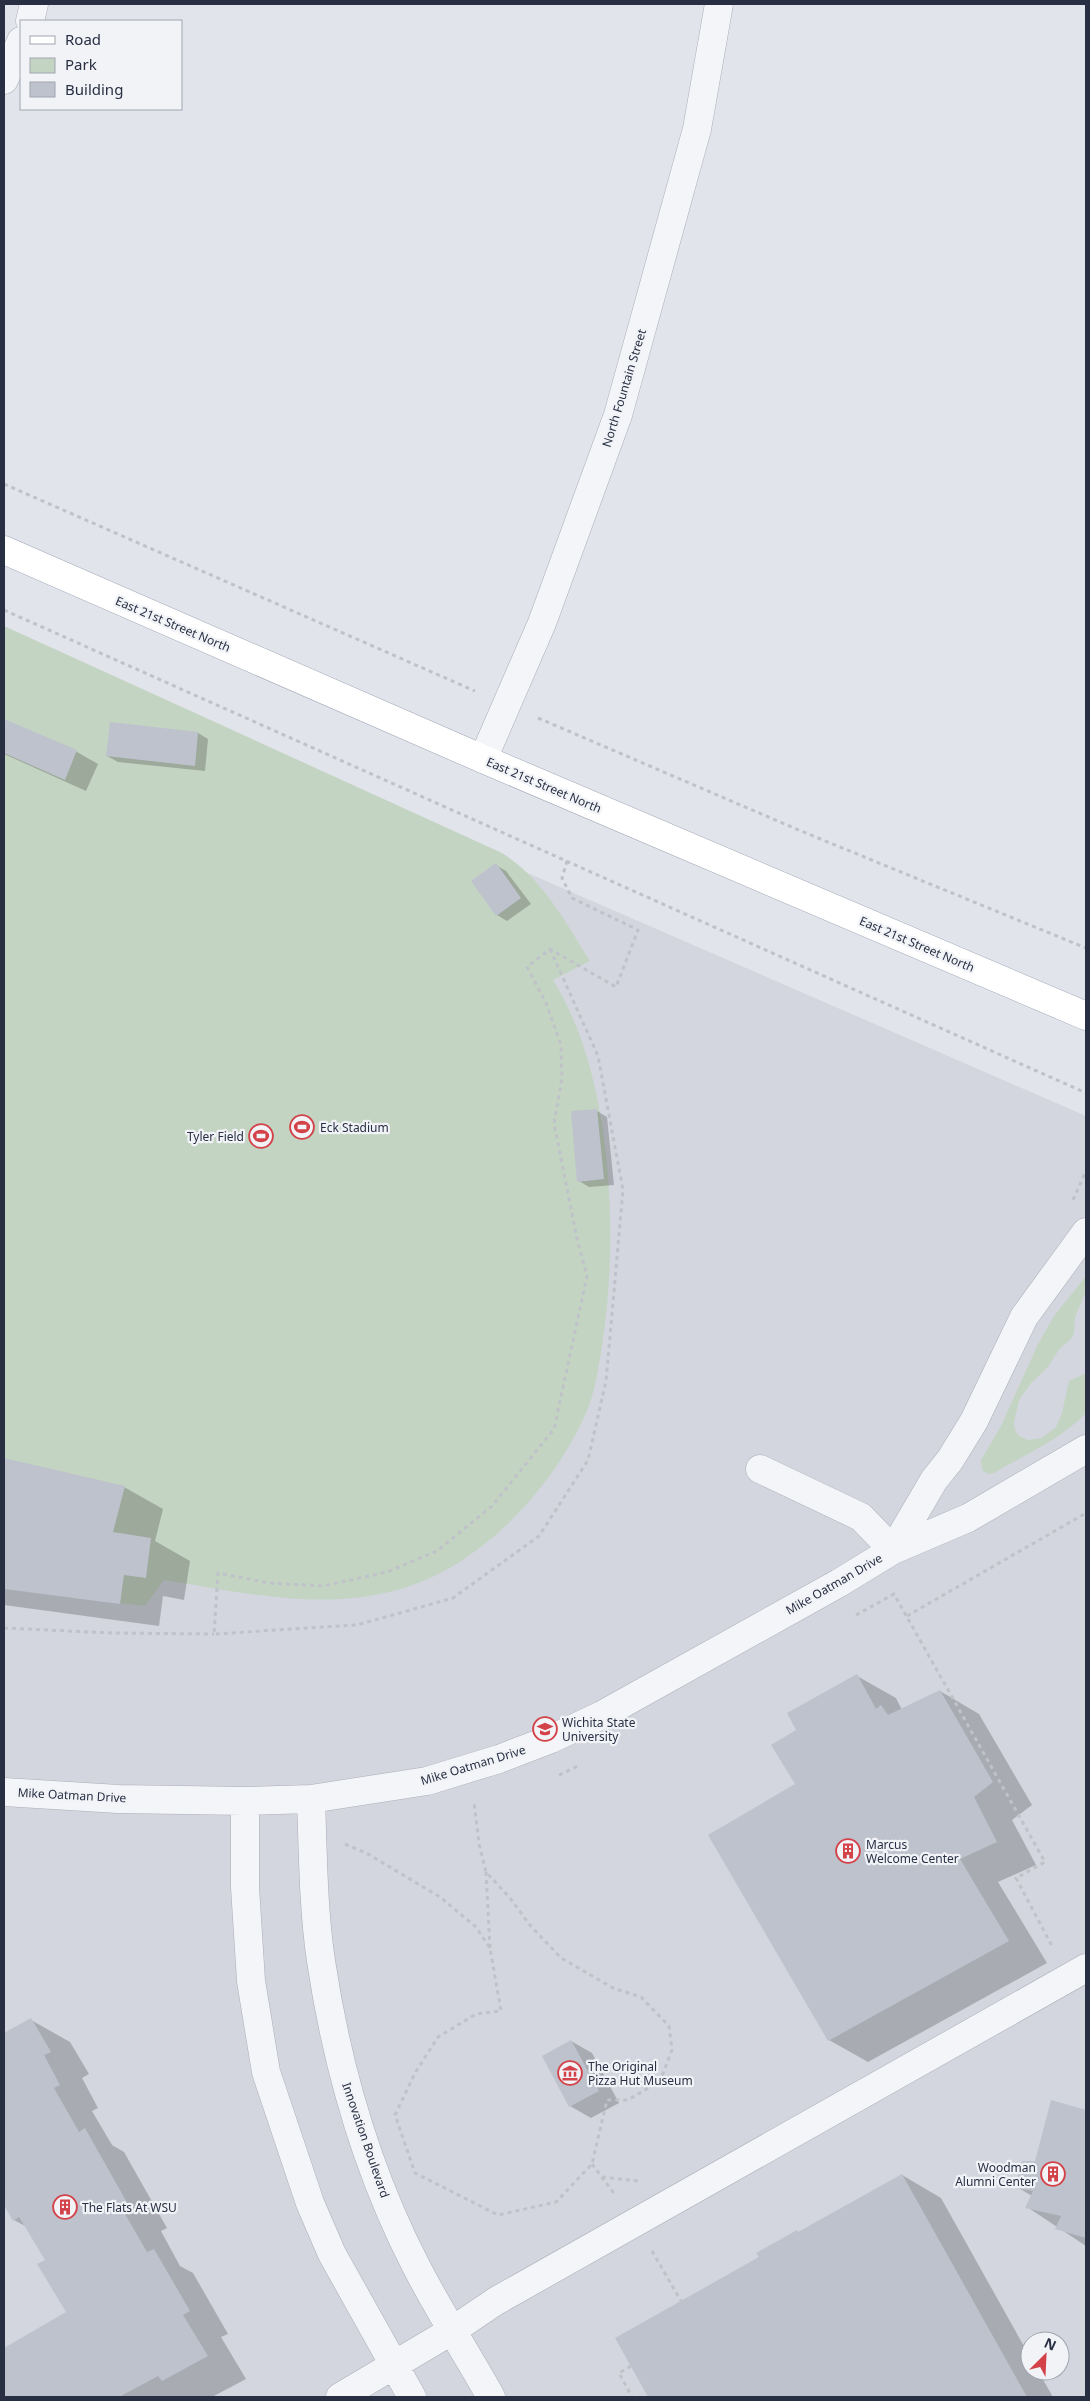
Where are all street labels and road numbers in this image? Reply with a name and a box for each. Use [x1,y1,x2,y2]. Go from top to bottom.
street label: North Fountain Street [598,326,650,449]
street label: East 21st Street North [113,592,233,656]
street label: East 21st Street North [484,753,604,817]
street label: East 21st Street North [857,912,977,976]
street label: Mike Oatman Drive [783,1549,886,1619]
street label: Mike Oatman Drive [418,1741,528,1789]
street label: Mike Oatman Drive [17,1784,127,1806]
street label: Innovation Boulevard [338,2080,394,2200]

